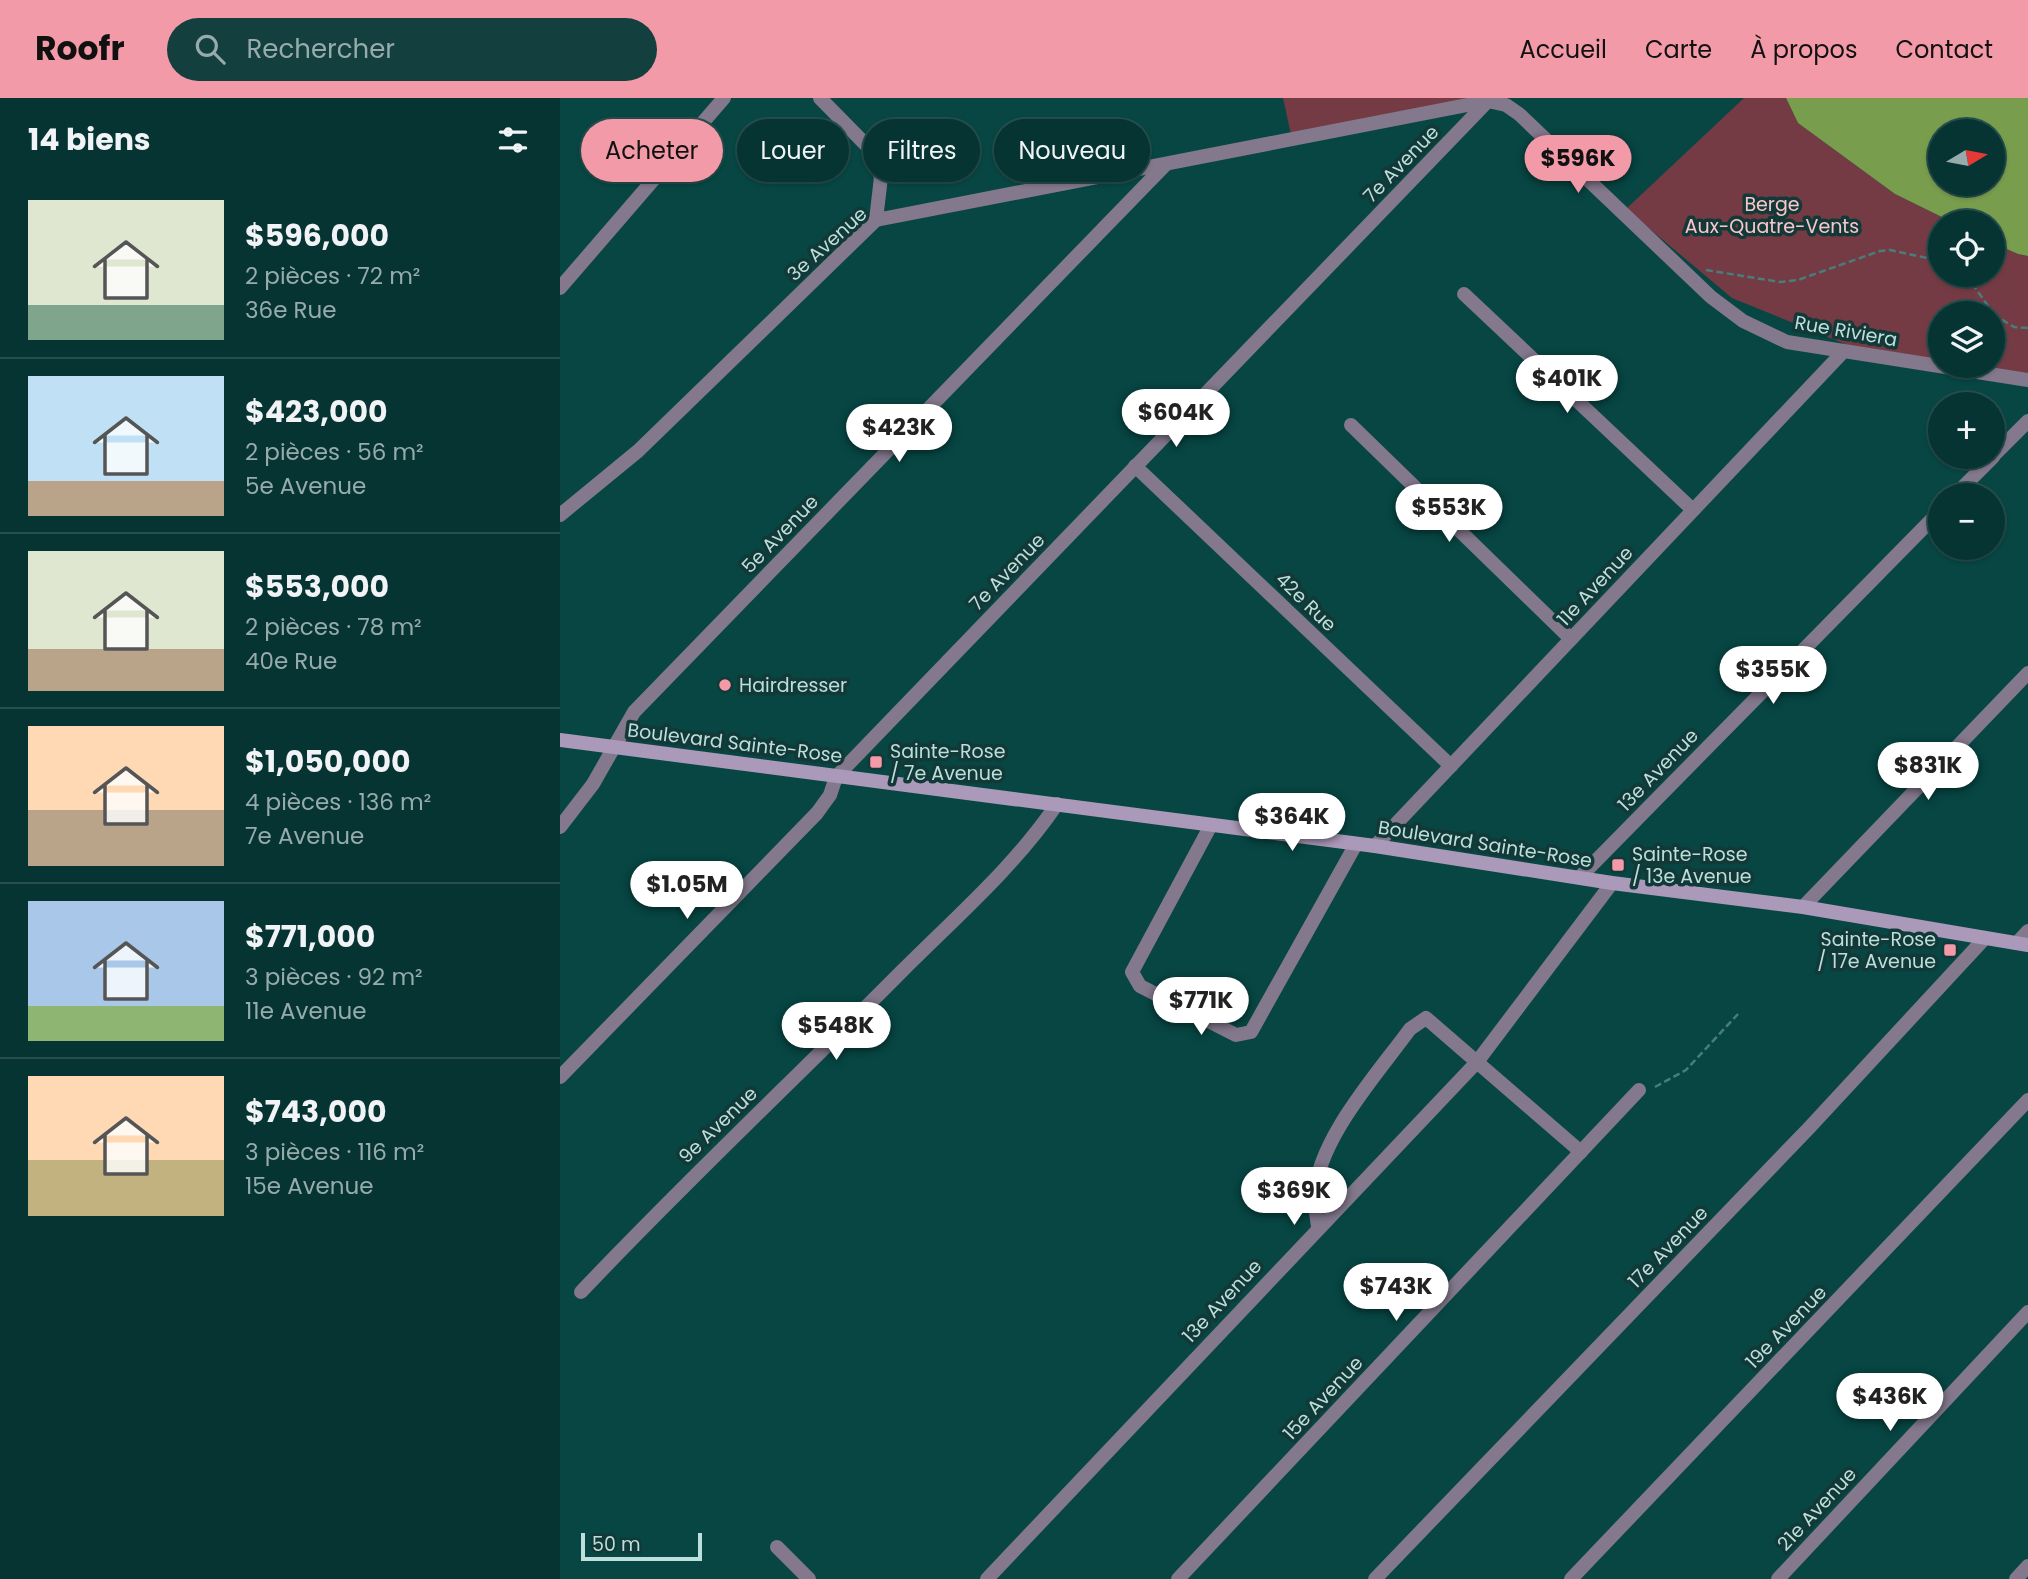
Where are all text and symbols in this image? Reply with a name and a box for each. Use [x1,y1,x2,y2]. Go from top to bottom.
search box [167,18,657,81]
text: Roofr [35,25,125,72]
icon: search [191,30,229,68]
text: Rechercher [247,31,395,67]
text: Accueil [1520,33,1607,66]
text: Carte [1645,33,1712,66]
text: À propos [1750,33,1857,66]
text: Contact [1895,33,1993,66]
text: 14 biens [28,118,151,161]
chip: Acheter [581,119,723,182]
chip: Louer [737,119,849,182]
chip: Filtres [863,119,980,182]
chip: Nouveau [994,119,1150,182]
street label: 7e Avenue [1357,119,1445,209]
north arrow [1928,119,2006,196]
map controls [1928,119,2005,560]
icon: filters [494,121,532,159]
pin: $596K [1529,136,1627,195]
text: $596K [1541,142,1615,174]
park label: Berge Aux-Quatre-Vents [1685,191,1859,240]
street label: 3e Avenue [781,201,873,287]
button: locate [1928,210,2005,287]
text: $596,000 [245,214,389,257]
icon: home [84,228,168,312]
text: 2 pièces · 72 m² [245,260,420,292]
text: 36e Rue [245,294,337,326]
button: layers [1928,301,2005,378]
street label: Rue Riviera [1793,309,1899,353]
pin: $401K [1518,356,1616,415]
text: $401K [1532,362,1602,394]
text: $423,000 [245,390,388,433]
pin: $604K [1127,390,1225,449]
button: + [1928,392,2005,469]
text: $604K [1138,396,1214,428]
icon: home [84,404,168,488]
pin: $423K [850,404,948,464]
text: $423K [862,411,936,443]
text: 2 pièces · 56 m² [245,436,424,468]
text: 5e Avenue [245,470,366,502]
button: − [1928,483,2005,560]
pin: $553K [1400,484,1498,544]
street label: 5e Avenue [736,489,824,579]
text: $553K [1412,491,1486,523]
street label: 7e Avenue [963,527,1051,617]
street label: 11e Avenue [1551,540,1639,632]
text: $553,000 [245,565,389,608]
street label: 42e Rue [1270,566,1342,638]
icon: home [84,579,168,663]
text: 2 pièces · 78 m² [245,611,422,643]
text: 40e Rue [245,645,337,677]
pin: $355K [1724,646,1822,706]
text: $355K [1736,653,1810,685]
place label: Hairdresser [739,672,847,699]
marker: Hairdresser [717,677,733,693]
street label: Boulevard Sainte-Rose [626,716,844,770]
street label: 13e Avenue [1612,723,1704,817]
place label: Sainte-Rose / 7e Avenue [890,738,1005,787]
text: $1,050,000 [245,740,411,783]
pin: $831K [1879,742,1977,802]
text: $831K [1894,749,1962,781]
icon: home [84,754,168,838]
marker: Sainte-Rose / 7e Avenue [868,754,884,770]
text: 4 pièces · 136 m² [245,786,431,818]
pin: $364K [1243,794,1341,853]
text: $364K [1254,800,1330,832]
street label: Boulevard Sainte-Rose [1376,814,1594,874]
text: 7e Avenue [245,820,364,852]
place label: Sainte-Rose / 13e Avenue [1632,841,1752,890]
marker: Sainte-Rose / 13e Avenue [1610,857,1626,873]
pin: $1.05M [630,862,744,921]
text: $1.05M [646,868,728,900]
text: $771,000 [245,915,375,958]
place label: Sainte-Rose / 17e Avenue [1817,926,1936,975]
icon: home [84,929,168,1013]
marker: Sainte-Rose / 17e Avenue [1942,942,1958,958]
text: 3 pièces · 92 m² [245,961,423,993]
pin: $771K [1152,978,1250,1037]
text: $771K [1169,984,1233,1016]
text: 11e Avenue [245,995,367,1027]
pin: $548K [787,1002,885,1062]
text: $548K [798,1009,874,1041]
street label: 9e Avenue [673,1080,763,1170]
text: $743,000 [245,1090,387,1133]
icon: home [84,1104,168,1188]
text: 3 pièces · 116 m² [245,1136,424,1168]
pin: $369K [1245,1168,1343,1227]
text: 15e Avenue [245,1170,374,1202]
text: $369K [1257,1174,1331,1206]
street label: 17e Avenue [1622,1200,1714,1294]
street label: 13e Avenue [1176,1253,1268,1349]
pin: $743K [1347,1264,1445,1323]
text: $743K [1360,1270,1432,1302]
street label: 19e Avenue [1739,1279,1833,1375]
street label: 15e Avenue [1277,1350,1369,1446]
pin: $436K [1841,1374,1939,1433]
text: $436K [1852,1380,1928,1412]
street label: 21e Avenue [1771,1461,1863,1557]
scale bar [581,1530,702,1562]
text: 50 m [592,1531,641,1558]

